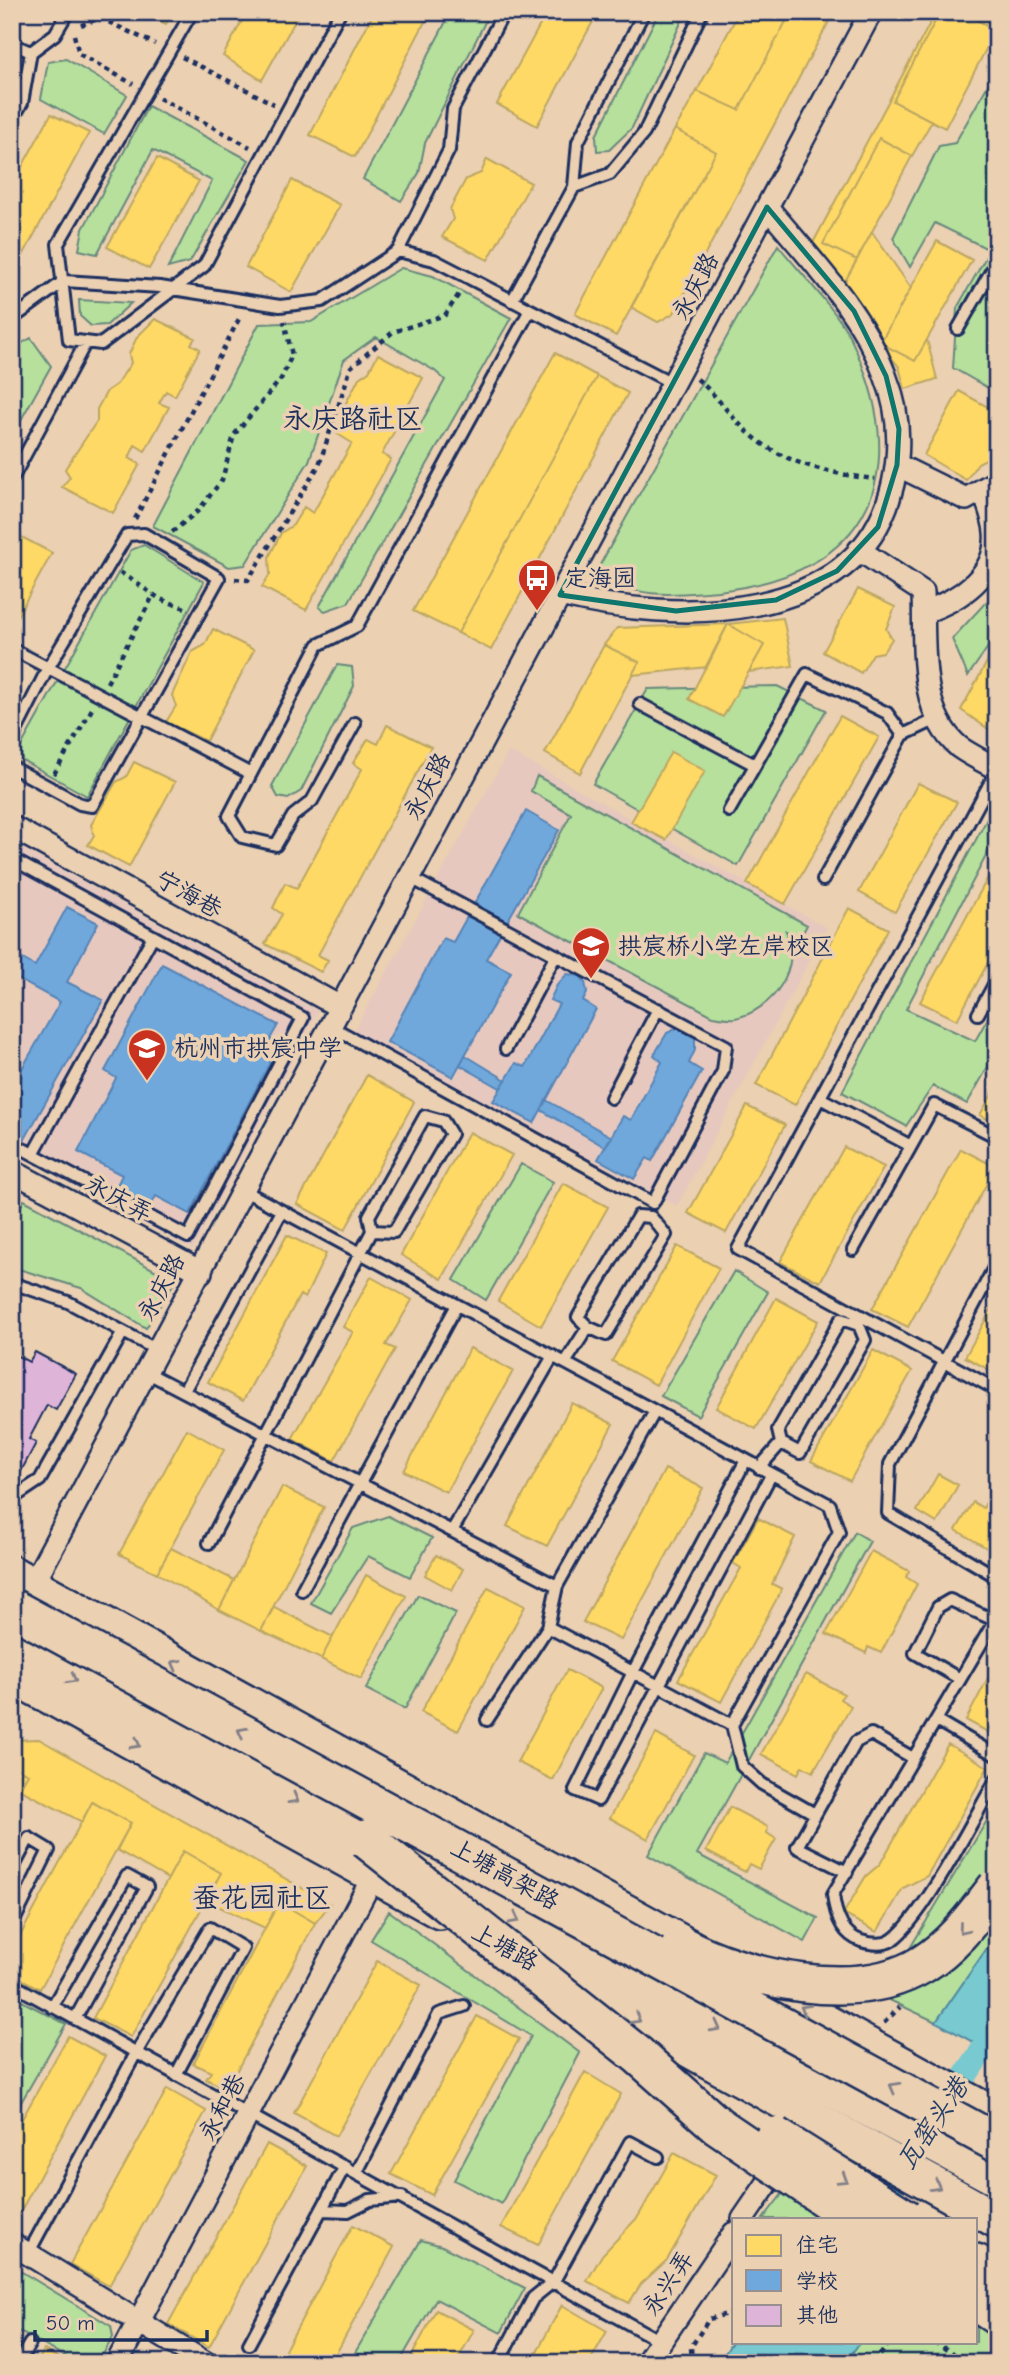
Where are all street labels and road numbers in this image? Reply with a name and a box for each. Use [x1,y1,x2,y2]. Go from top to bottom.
street label: 永庆路 [666,248,724,324]
street label: 永庆路 [398,748,456,824]
street label: 宁海巷 [151,864,227,924]
street label: 永庆弄 [81,1169,157,1227]
street label: 永庆路 [132,1249,190,1325]
street label: 上塘高架路 [446,1833,564,1915]
street label: 上塘路 [467,1917,543,1977]
street label: 永和巷 [193,2069,251,2145]
street label: 永兴弄 [636,2245,700,2321]

